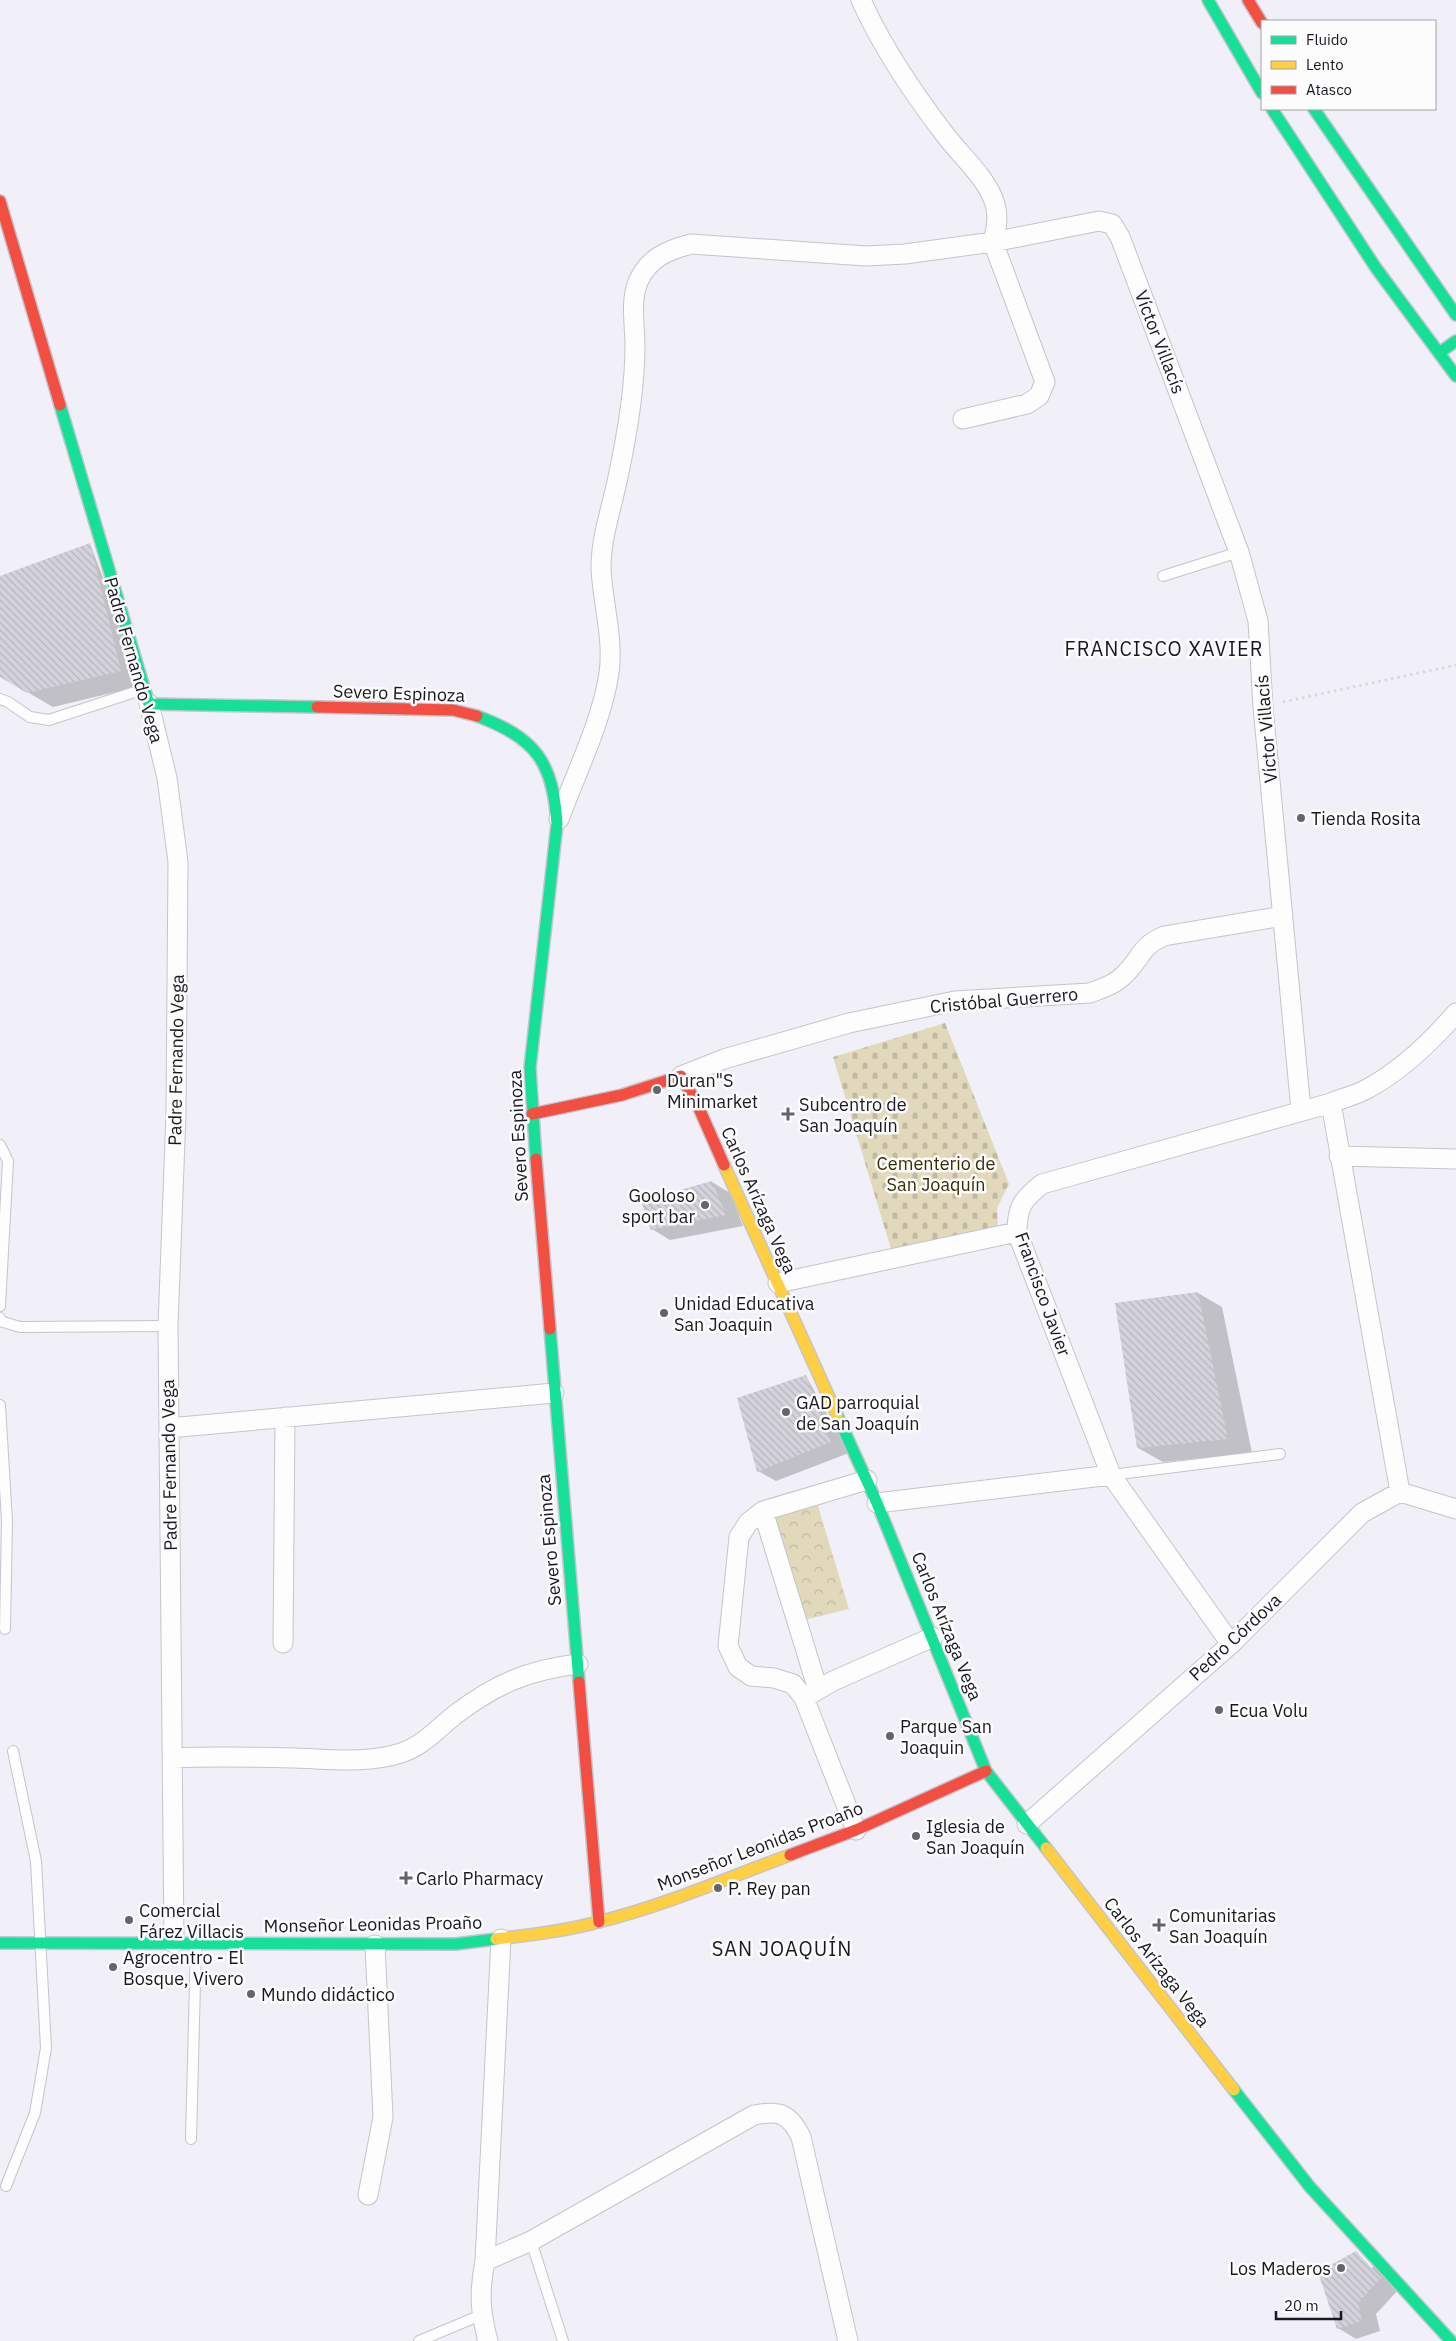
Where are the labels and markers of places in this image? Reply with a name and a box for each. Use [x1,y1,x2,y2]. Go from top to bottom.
place label: Tienda Rosita [1311,807,1421,830]
marker: Tienda Rosita [1295,812,1307,824]
place label: Duran"S Minimarket [667,1069,758,1113]
marker: Duran"S Minimarket [651,1084,663,1096]
place label: Subcentro de San Joaquín [799,1093,907,1137]
marker: Subcentro de San Joaquín [781,1107,795,1121]
place label: Gooloso sport bar [622,1184,695,1228]
marker: Gooloso sport bar [699,1199,711,1211]
place label: Unidad Educativa San Joaquin [674,1292,815,1336]
marker: Unidad Educativa San Joaquin [658,1307,670,1319]
place label: GAD parroquial de San Joaquín [796,1391,919,1435]
marker: GAD parroquial de San Joaquín [780,1406,792,1418]
place label: Ecua Volu [1229,1699,1308,1722]
marker: Ecua Volu [1213,1704,1225,1716]
place label: Parque San Joaquin [900,1715,992,1759]
marker: Parque San Joaquin [884,1730,896,1742]
place label: Iglesia de San Joaquín [926,1815,1025,1859]
marker: Iglesia de San Joaquín [910,1830,922,1842]
place label: Carlo Pharmacy [416,1867,543,1890]
marker: Carlo Pharmacy [400,1872,412,1884]
place label: P. Rey pan [728,1877,811,1900]
marker: P. Rey pan [712,1882,724,1894]
place label: Comercial Fárez Villacis [139,1899,244,1943]
place label: Comunitarias San Joaquín [1169,1904,1276,1948]
marker: Comercial Fárez Villacis [123,1914,135,1926]
marker: Comunitarias San Joaquín [1153,1919,1165,1931]
place label: Agrocentro - El Bosque, Vivero [123,1946,244,1990]
marker: Agrocentro - El Bosque, Vivero [107,1961,119,1973]
place label: Mundo didáctico [261,1983,395,2006]
marker: Mundo didáctico [245,1988,257,2000]
place label: Los Maderos [1229,2257,1331,2280]
marker: Los Maderos [1335,2262,1347,2274]

